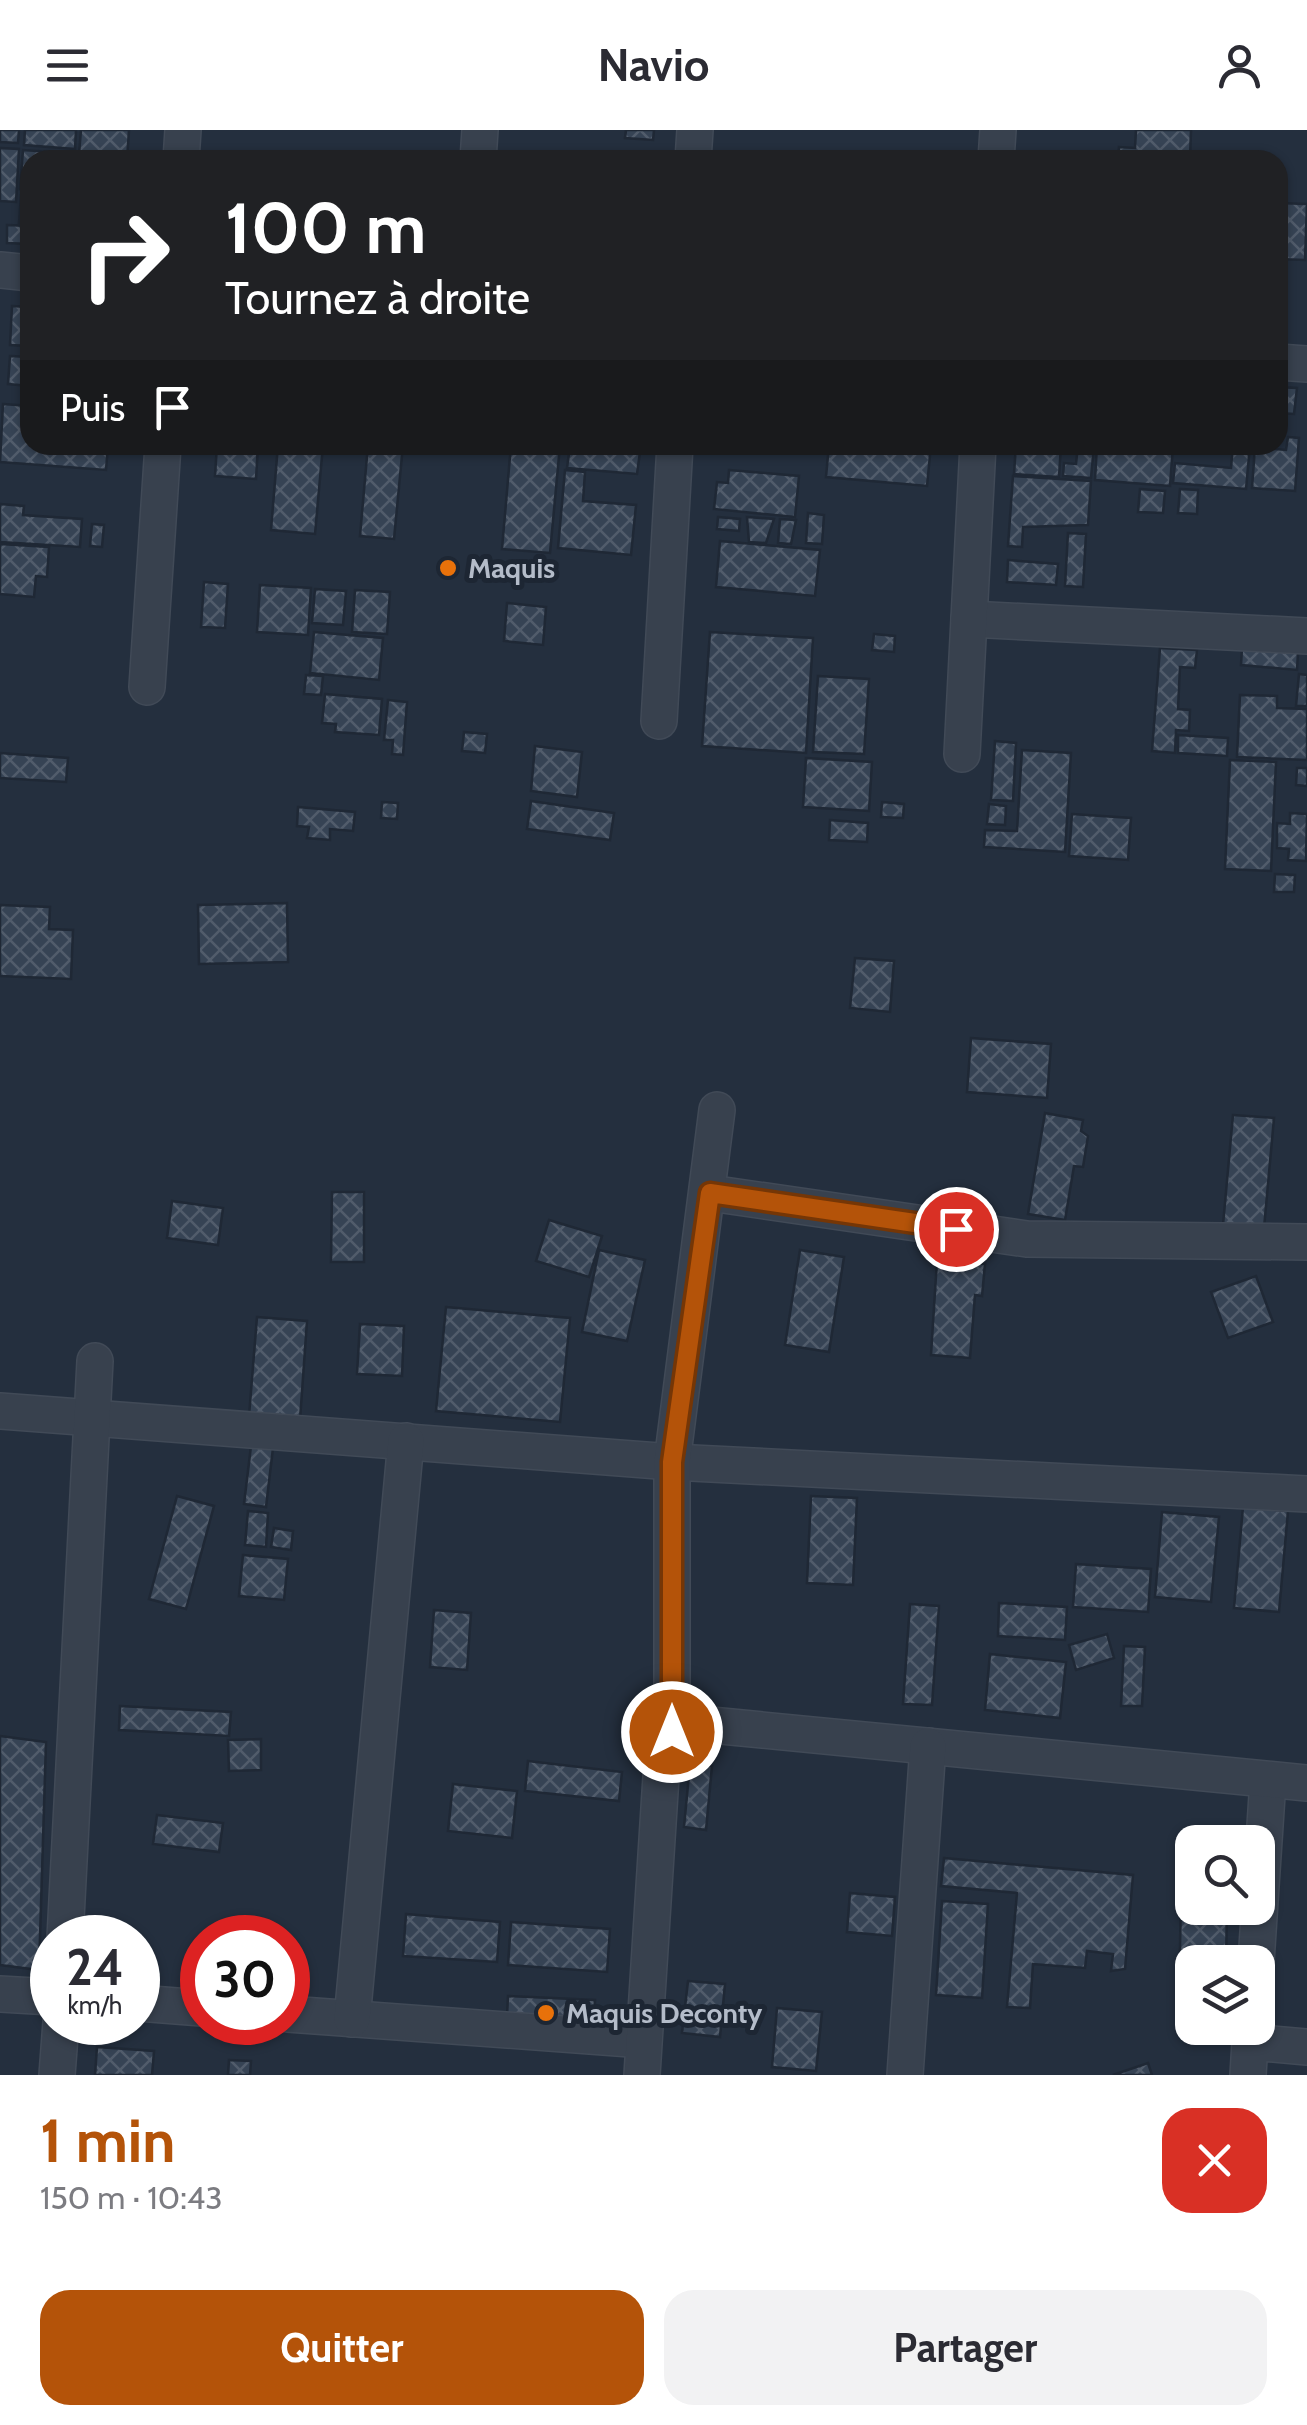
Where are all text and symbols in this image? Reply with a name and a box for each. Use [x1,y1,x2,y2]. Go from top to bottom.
icon: menu [40,38,95,93]
text: Navio [598,38,709,92]
icon: person [1212,38,1267,93]
text: 100 m [225,185,426,271]
icon: right [60,190,190,320]
text: Tournez à droite [225,271,530,325]
icon: arrive [145,380,200,435]
text: Puis [60,384,125,431]
place label: Maquis [468,551,555,585]
marker: Maquis [437,557,459,579]
pin [914,1187,999,1272]
icon: arrive [929,1202,984,1257]
position arrow [620,1680,724,1784]
map controls [1175,1825,1275,2045]
button: search [1175,1825,1275,1925]
speed limit sign: 30 [180,1915,310,2045]
text: 24 [66,1937,124,1998]
button: layers [1175,1945,1275,2045]
text: km/h [68,1990,122,2020]
place label: Maquis Deconty [566,1996,762,2030]
marker: Maquis Deconty [535,2002,557,2024]
text: 1 min [40,2104,175,2177]
button: close [1162,2108,1267,2213]
text: 150 m · 10:43 [40,2178,223,2217]
button: Quitter [40,2290,644,2405]
button: Partager [664,2290,1267,2405]

